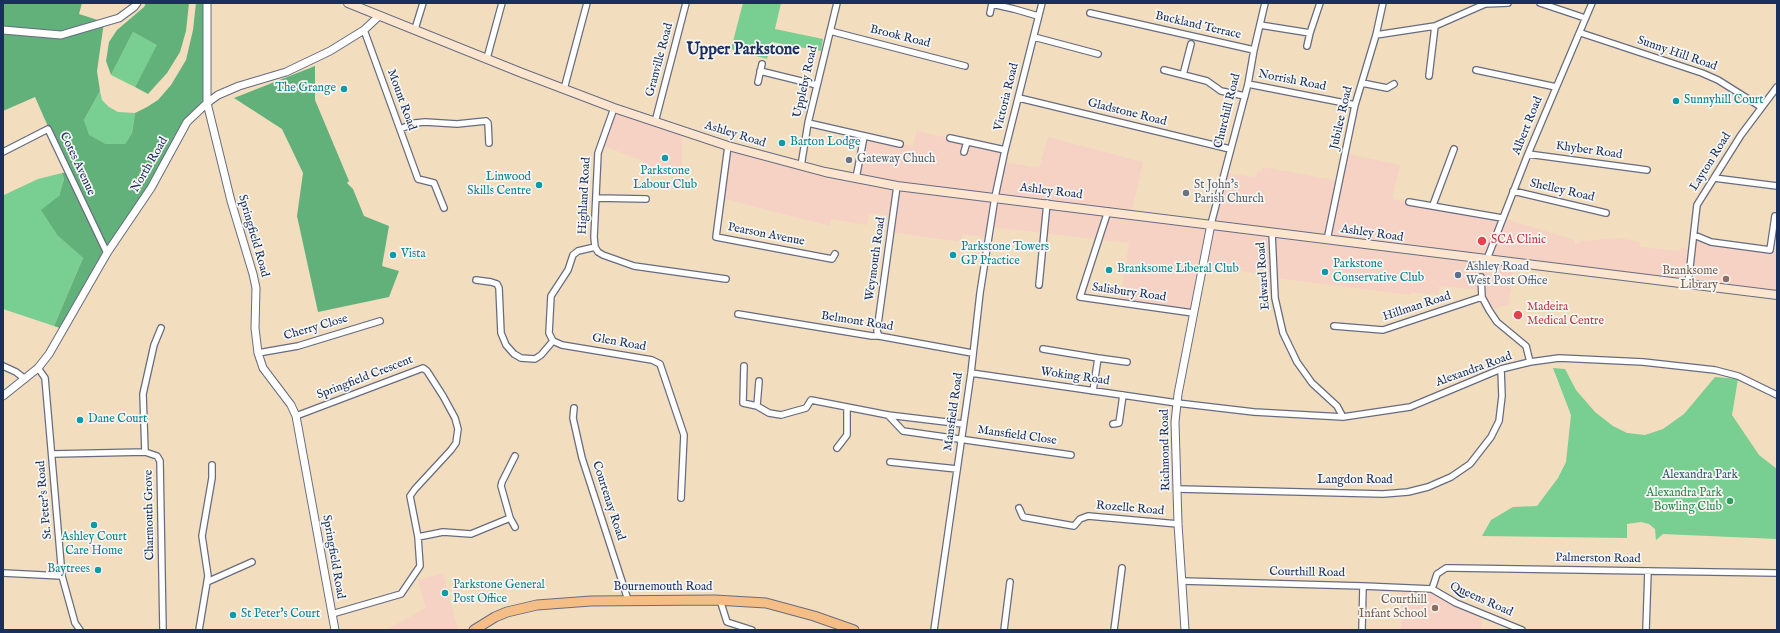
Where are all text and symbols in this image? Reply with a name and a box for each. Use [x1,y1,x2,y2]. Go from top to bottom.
street label: Buckland Terrace [1154,9,1242,43]
street label: Granville Road [643,22,677,98]
street label: Brook Road [868,23,932,51]
street label: Sunny Hill Road [1635,34,1719,74]
district label: Upper Parkstone [686,41,800,61]
street label: Uppleby Road [791,45,821,119]
street label: Victoria Road [992,62,1022,132]
street label: Mount Road [383,67,419,133]
street label: Norrish Road [1257,67,1327,95]
street label: Churchill Road [1212,72,1244,150]
place label: The Grange [275,82,336,96]
marker: The Grange [339,84,349,94]
street label: Jubilee Road [1328,85,1356,151]
place label: Sunnyhill Court [1684,94,1763,108]
street label: Albert Road [1510,95,1546,157]
street label: Gladstone Road [1086,96,1168,130]
marker: Sunnyhill Court [1671,96,1681,106]
street label: Ashley Road [703,119,767,151]
street label: Cotes Avenue [56,130,98,198]
street label: Layton Road [1687,130,1735,194]
street label: North Road [128,135,172,195]
place label: Barton Lodge [790,136,861,150]
marker: Barton Lodge [777,138,787,148]
street label: Khyber Road [1555,139,1623,163]
marker: Parkstone Labour Club [660,153,670,163]
place label: Gateway Chuch [857,153,935,167]
marker: Gateway Chuch [844,155,854,165]
street label: Highland Road [576,157,594,235]
place label: Parkstone Labour Club [633,165,697,193]
place label: Linwood Skills Centre [467,171,531,199]
street label: Shelley Road [1528,177,1596,205]
place label: St John's Parish Church [1194,179,1264,207]
marker: Linwood Skills Centre [534,180,544,190]
street label: Ashley Road [1019,181,1083,203]
marker: St John's Parish Church [1181,188,1191,198]
street label: Springfield Road [234,193,272,279]
street label: Weymouth Road [863,216,889,302]
street label: Pearson Avenue [726,220,806,250]
street label: Ashley Road [1340,222,1404,246]
place label: SCA Clinic [1491,234,1546,248]
marker: SCA Clinic [1476,235,1488,247]
place label: Parkstone Towers GP Practice [961,241,1049,269]
street label: Edward Road [1254,241,1274,311]
place label: Vista [401,248,426,262]
marker: Vista [388,250,398,260]
marker: Parkstone Towers GP Practice [948,250,958,260]
place label: Parkstone Conservative Club [1333,258,1424,286]
place label: Ashley Road West Post Office [1466,261,1547,289]
place label: Branksome Liberal Club [1117,263,1239,277]
marker: Branksome Liberal Club [1104,265,1114,275]
place label: Branksome Library [1662,265,1718,293]
marker: Parkstone Conservative Club [1320,267,1330,277]
marker: Ashley Road West Post Office [1453,270,1463,280]
marker: Branksome Library [1721,274,1731,284]
street label: Salisbury Road [1091,281,1167,305]
street label: Hillman Road [1381,289,1453,325]
place label: Madeira Medical Centre [1527,301,1604,329]
street label: Belmont Road [820,309,894,335]
marker: Madeira Medical Centre [1512,309,1524,321]
street label: Cherry Close [282,312,350,344]
street label: Glen Road [591,331,647,355]
street label: Alexandra Road [1434,350,1514,390]
street label: Springfield Crescent [315,353,415,403]
street label: Woking Road [1040,365,1110,389]
street label: Mansfield Road [941,372,967,452]
street label: Richmond Road [1158,409,1174,491]
place label: Dane Court [88,413,147,427]
marker: Dane Court [75,415,85,425]
street label: Mansfield Close [976,423,1058,449]
street label: St. Peter's Road [34,460,56,540]
street label: Courtenay Road [588,460,628,542]
park label: Alexandra Park [1662,469,1738,483]
street label: Charmouth Grove [142,470,158,560]
street label: Langdon Road [1317,474,1393,488]
place label: Alexandra Park Bowling Club [1646,487,1722,515]
marker: Alexandra Park Bowling Club [1725,496,1735,506]
street label: Rozelle Road [1095,499,1165,519]
street label: Springfield Road [319,514,347,600]
marker: Ashley Court Care Home [89,520,99,530]
place label: Ashley Court Care Home [61,531,127,559]
street label: Palmerston Road [1555,551,1641,567]
place label: Baytrees [47,563,90,577]
marker: Baytrees [93,565,103,575]
street label: Courthill Road [1269,565,1345,581]
place label: Parkstone General Post Office [453,579,545,607]
street label: Queens Road [1447,580,1515,620]
street label: Bournemouth Road [613,581,713,595]
marker: Parkstone General Post Office [440,588,450,598]
place label: Courthill Infant School [1359,594,1427,622]
marker: Courthill Infant School [1430,603,1440,613]
place label: St Peter's Court [241,608,320,622]
marker: St Peter's Court [228,610,238,620]

